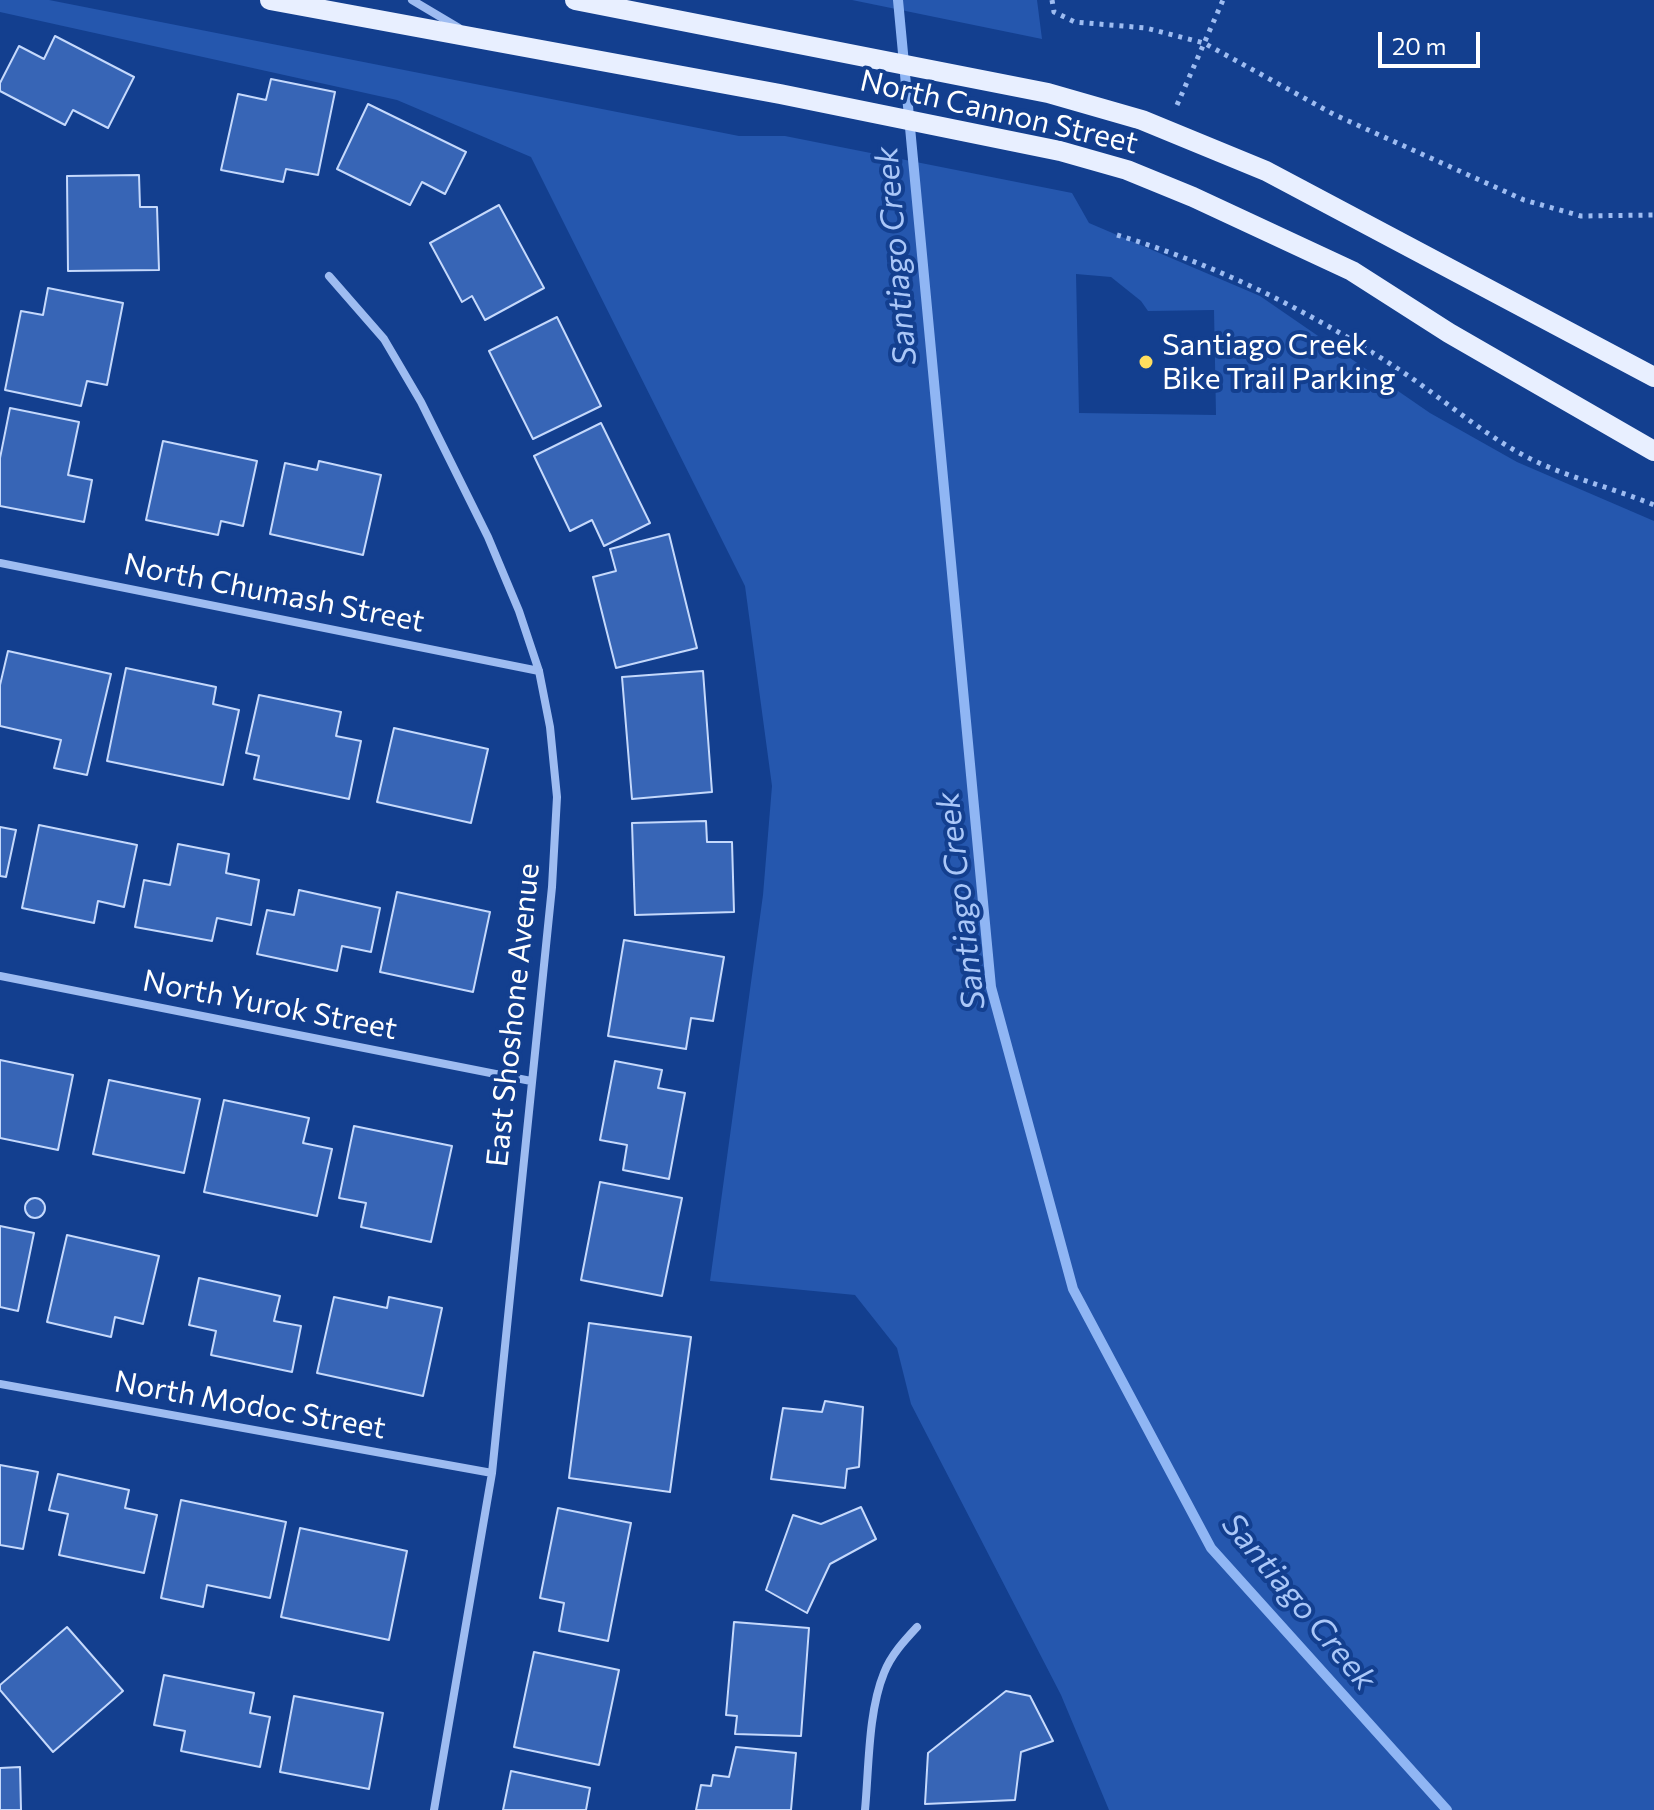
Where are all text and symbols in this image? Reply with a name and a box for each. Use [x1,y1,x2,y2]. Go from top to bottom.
scale bar [1382,16,1484,66]
text: 20 m [1392,31,1446,60]
street label: North Cannon Street [857,63,1141,161]
water label: Santiago Creek [867,145,925,367]
place label: Santiago Creek Bike Trail Parking [1162,327,1395,398]
marker: Santiago Creek Bike Trail Parking [1137,353,1155,371]
street label: North Chumash Street [121,546,427,640]
water label: Santiago Creek [929,790,993,1012]
street label: East Shoshone Avenue [479,861,547,1169]
street label: North Yurok Street [140,963,400,1047]
street label: North Modoc Street [111,1363,389,1447]
water label: Santiago Creek [1214,1506,1384,1698]

